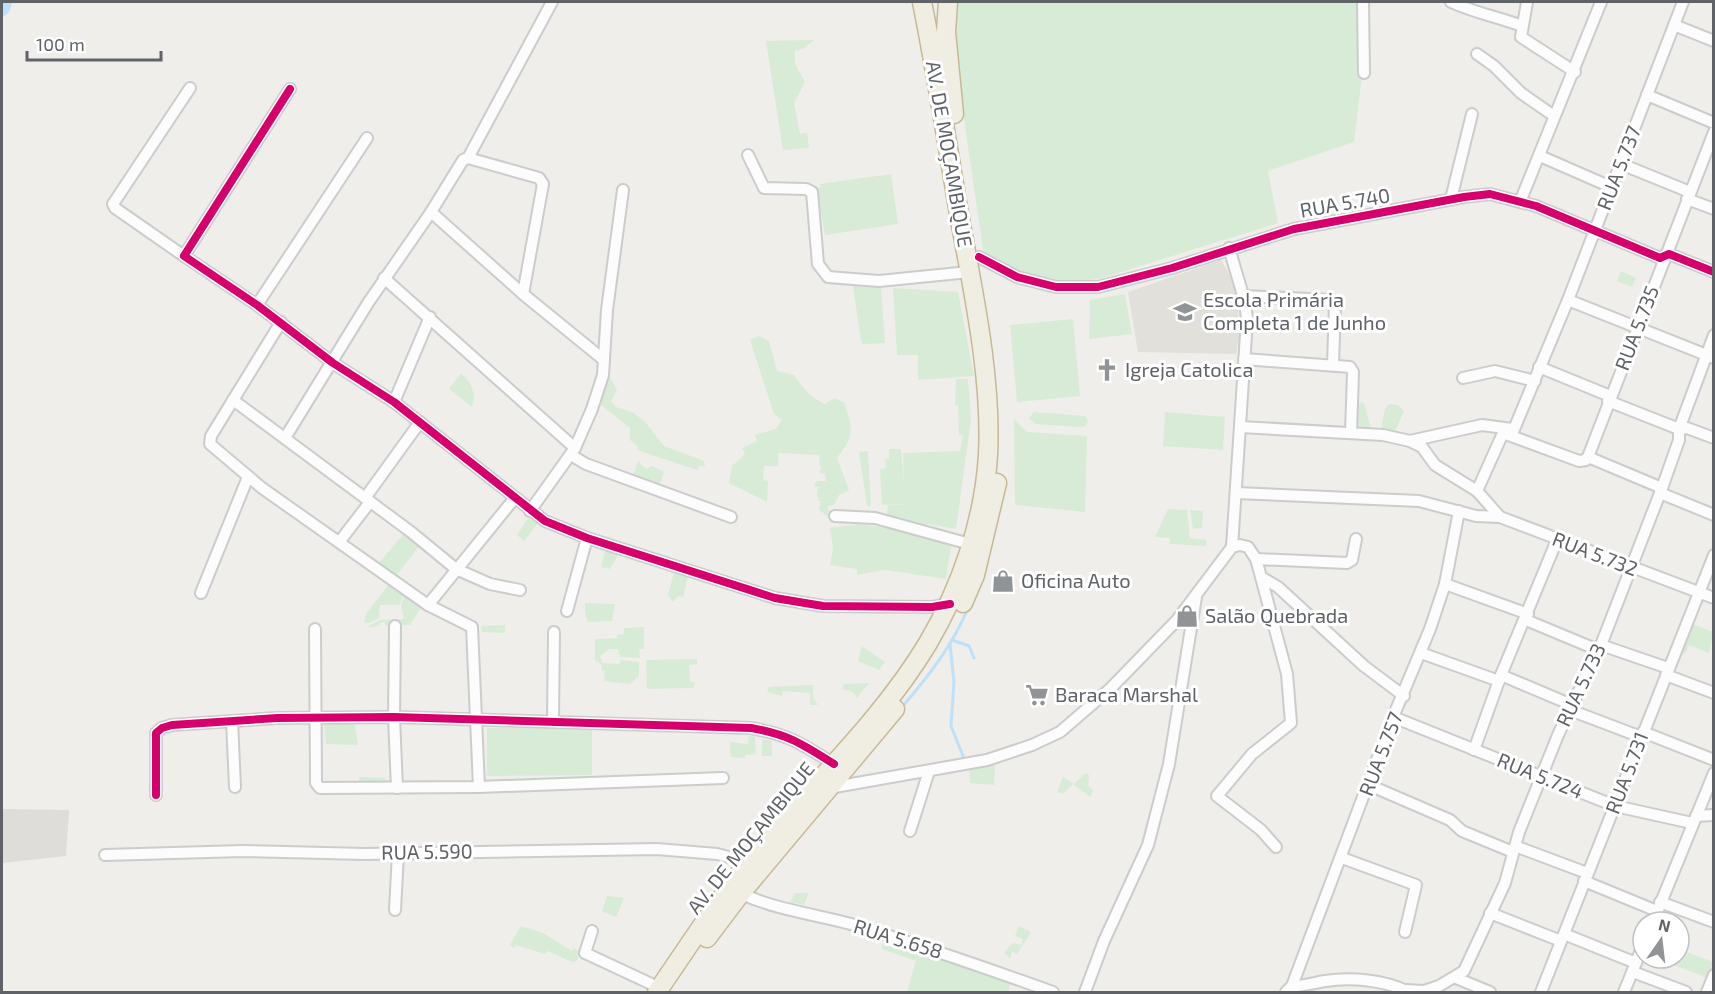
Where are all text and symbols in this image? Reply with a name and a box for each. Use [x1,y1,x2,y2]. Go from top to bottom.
scale bar [27,24,160,62]
text: 100 m [36,33,85,55]
street label: AV. DE MOÇAMBIQUE [921,59,978,249]
street label: RUA 5.737 [1591,122,1645,213]
street label: RUA 5.740 [1298,182,1392,222]
street label: RUA 5.735 [1609,282,1663,373]
place label: Escola Primária Completa 1 de Junho [1203,287,1386,334]
school or university icon: Escola Primária Completa 1 de Junho [1172,299,1198,325]
church icon: Igreja Catolica [1094,357,1120,383]
place label: Igreja Catolica [1125,357,1253,381]
street label: RUA 5.732 [1549,526,1641,580]
shop icon: Oficina Auto [990,568,1016,594]
place label: Oficina Auto [1021,568,1131,592]
shop icon: Salão Quebrada [1174,603,1200,629]
place label: Salão Quebrada [1205,603,1348,627]
street label: RUA 5.733 [1550,639,1610,730]
supermarket icon: Baraca Marshal [1024,682,1050,708]
place label: Baraca Marshal [1055,682,1198,706]
street label: RUA 5.757 [1353,708,1407,799]
street label: RUA 5.731 [1599,728,1653,817]
street label: RUA 5.724 [1494,747,1587,803]
street label: AV. DE MOÇAMBIQUE [681,756,820,919]
street label: RUA 5.590 [381,838,473,864]
north arrow [1631,910,1691,970]
street label: RUA 5.658 [851,913,946,963]
text: N [1657,914,1673,936]

